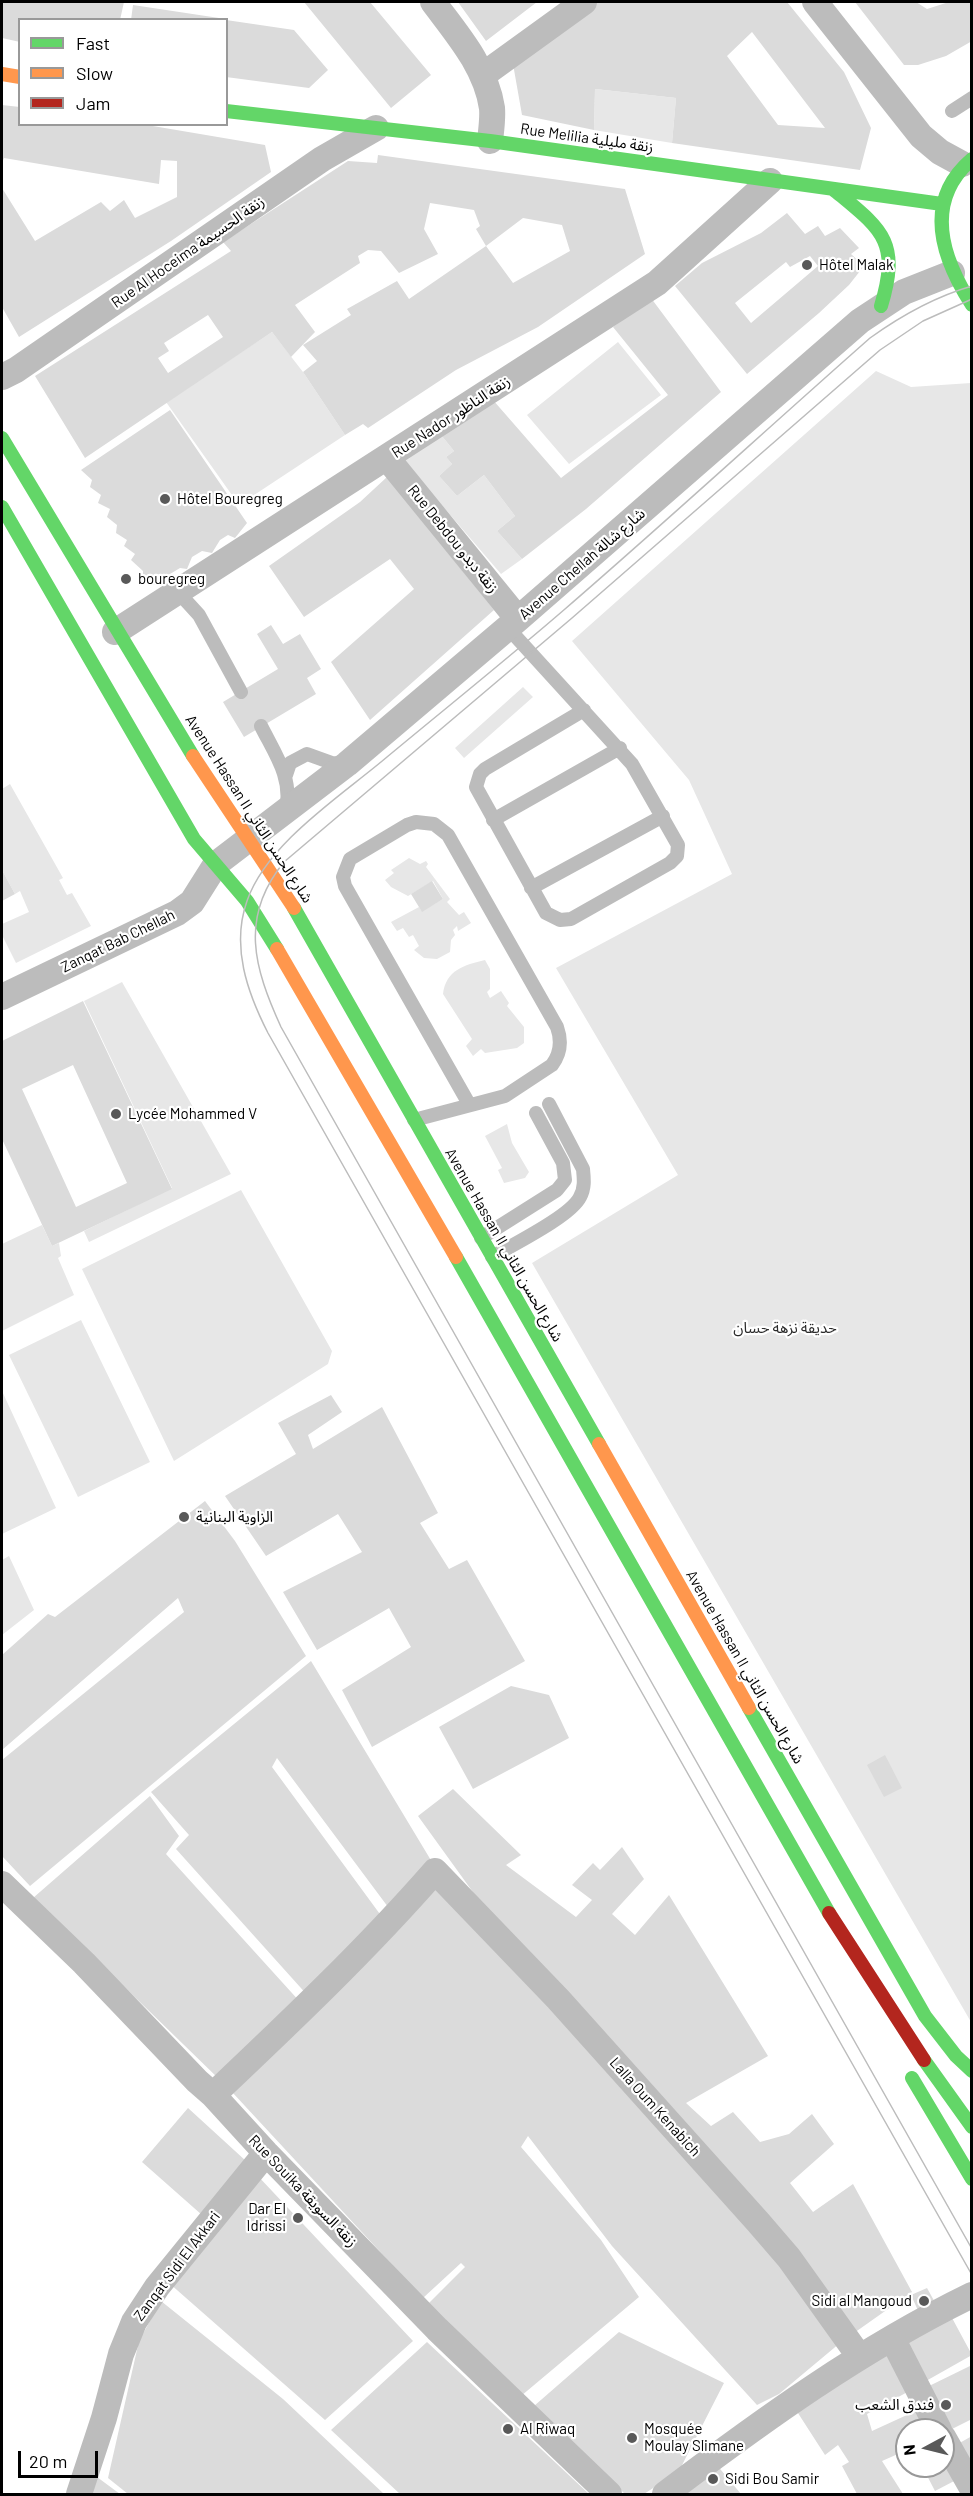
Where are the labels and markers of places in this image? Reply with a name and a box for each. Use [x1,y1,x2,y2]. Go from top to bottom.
place label: Hôtel Malak [819,256,893,274]
marker: Hôtel Malak [800,258,814,272]
place label: Hôtel Bouregreg [177,490,283,508]
marker: Hôtel Bouregreg [158,492,172,506]
place label: bouregreg [138,570,205,588]
marker: bouregreg [119,572,133,586]
place label: Lycée Mohammed V [128,1105,257,1123]
marker: Lycée Mohammed V [109,1107,123,1121]
place label: الزاوية البنانية [196,1508,273,1526]
marker: الزاوية البنانية [177,1510,191,1524]
place label: Dar El Idrissi [247,2200,286,2235]
marker: Dar El Idrissi [291,2211,305,2225]
place label: Sidi al Mangoud [811,2292,912,2310]
marker: Sidi al Mangoud [917,2294,931,2308]
place label: فندق الشعب [855,2396,934,2414]
marker: فندق الشعب [939,2398,953,2412]
place label: Al Riwaq [520,2420,575,2438]
place label: Mosquée Moulay Slimane [644,2420,744,2455]
marker: Al Riwaq [501,2422,515,2436]
marker: Mosquée Moulay Slimane [625,2431,639,2445]
place label: Sidi Bou Samir [725,2470,819,2488]
marker: Sidi Bou Samir [706,2472,720,2486]

